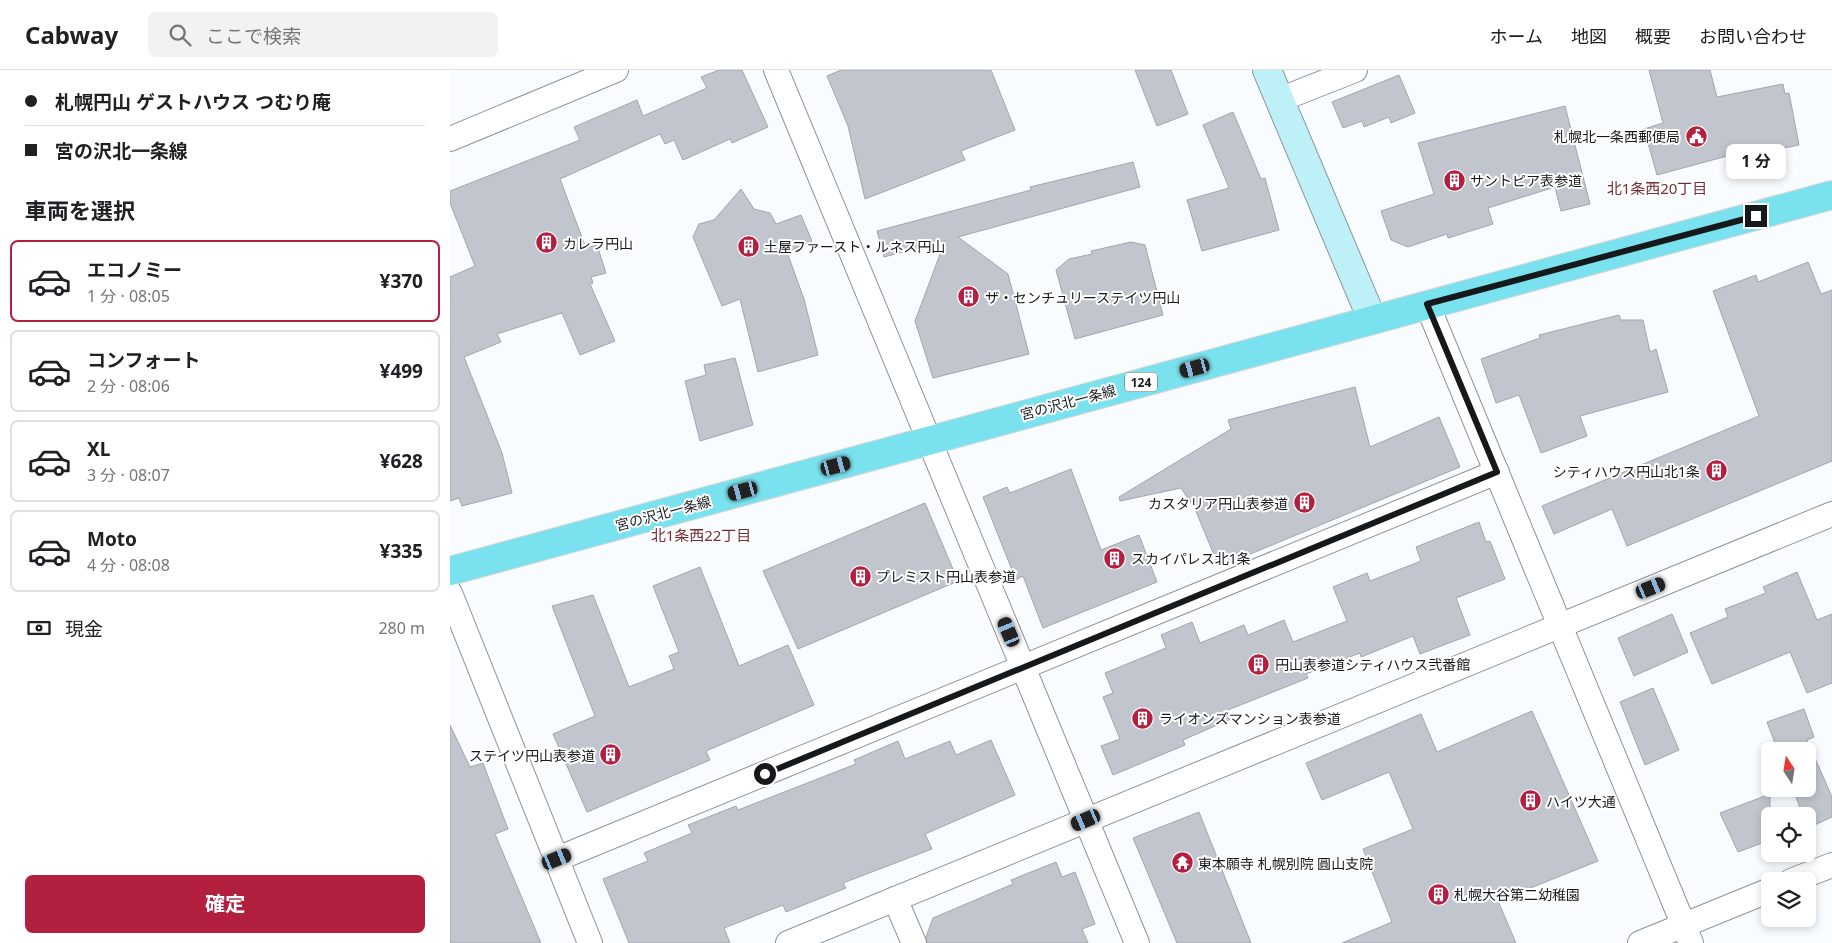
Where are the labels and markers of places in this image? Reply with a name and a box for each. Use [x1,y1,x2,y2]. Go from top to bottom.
public building icon: 札幌北一条西郵便局 [1684,124,1708,148]
place label: 札幌北一条西郵便局 [1554,127,1680,146]
building icon: サントピア表参道 [1442,168,1466,192]
place label: サントピア表参道 [1470,171,1582,190]
building icon: カレラ円山 [535,231,559,255]
place label: カレラ円山 [563,234,633,253]
building icon: 土屋ファースト・ルネス円山 [736,234,760,258]
place label: 土屋ファースト・ルネス円山 [764,237,945,256]
building icon: ザ・センチュリーステイツ円山 [957,285,981,309]
place label: ザ・センチュリーステイツ円山 [985,288,1180,307]
building icon: シティハウス円山北1条 [1704,459,1728,483]
place label: シティハウス円山北1条 [1553,462,1700,481]
building icon: カスタリア円山表参道 [1292,491,1316,515]
place label: カスタリア円山表参道 [1148,494,1288,513]
building icon: スカイパレス北1条 [1103,546,1127,570]
place label: スカイパレス北1条 [1131,549,1251,568]
building icon: プレミスト円山表参道 [848,564,872,588]
place label: プレミスト円山表参道 [876,567,1016,586]
building icon: 円山表参道シティハウス弐番館 [1247,652,1271,676]
place label: 円山表参道シティハウス弐番館 [1275,655,1470,674]
building icon: ライオンズマンション表参道 [1131,706,1155,730]
place label: ライオンズマンション表参道 [1159,709,1341,728]
building icon: ステイツ円山表参道 [599,743,623,767]
place label: ステイツ円山表参道 [469,746,595,765]
building icon: ハイツ大通 [1518,789,1542,813]
place label: ハイツ大通 [1546,792,1616,811]
temple icon: 東本願寺 札幌別院 圓山支院 [1170,851,1194,875]
place label: 東本願寺 札幌別院 圓山支院 [1198,854,1373,873]
building icon: 札幌大谷第二幼稚園 [1426,882,1450,906]
place label: 札幌大谷第二幼稚園 [1454,885,1580,904]

